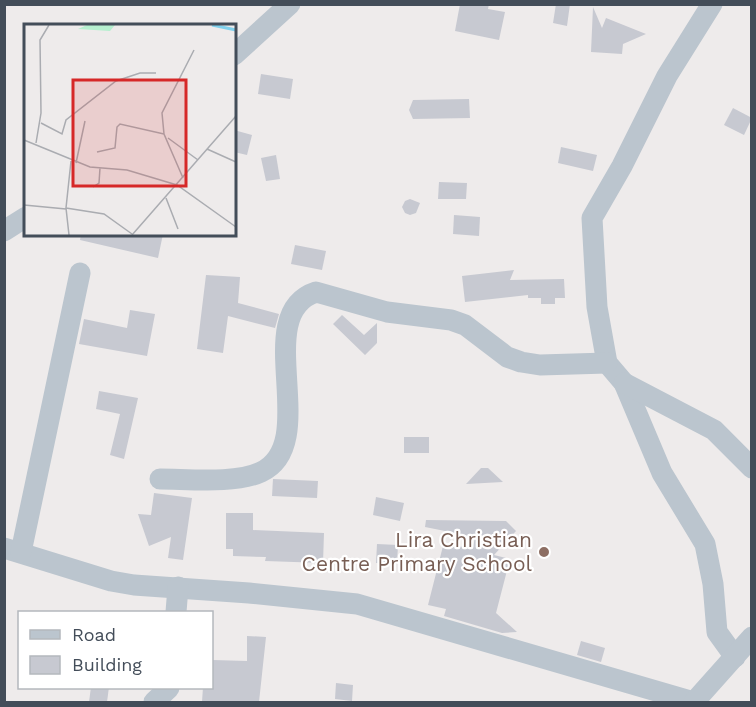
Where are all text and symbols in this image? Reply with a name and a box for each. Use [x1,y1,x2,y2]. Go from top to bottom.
inset map [24,24,236,236]
place label: Lira Christian Centre Primary School [302,527,533,576]
marker: Lira Christian Centre Primary School [537,545,551,559]
legend [18,611,213,689]
text: Road [72,624,116,645]
text: Building [72,654,142,675]

